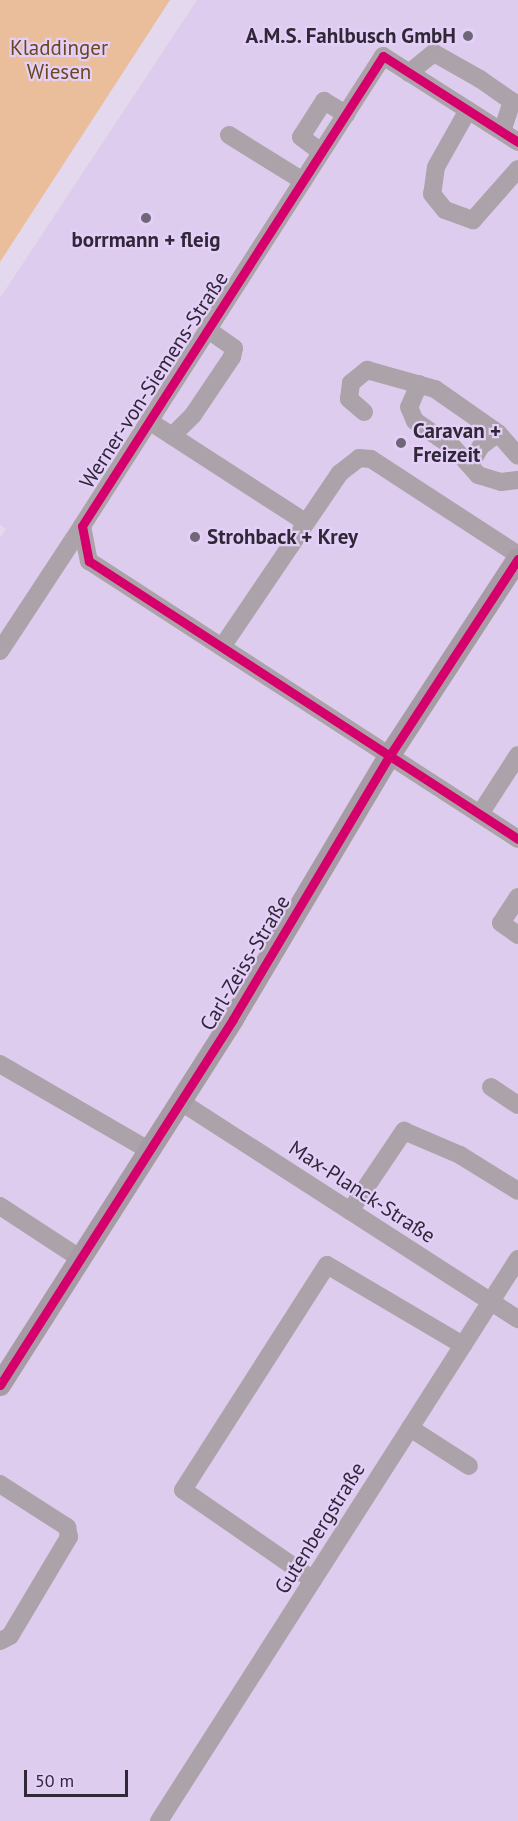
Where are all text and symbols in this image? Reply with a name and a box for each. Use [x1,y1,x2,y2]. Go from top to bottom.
place label: A.M.S. Fahlbusch GmbH [244,23,456,49]
marker: A.M.S. Fahlbusch GmbH [461,29,475,43]
park label: Kladdinger Wiesen [10,35,108,85]
marker: borrmann + fleig [139,211,153,225]
place label: borrmann + fleig [71,227,221,253]
street label: Werner-von-Siemens-Straße [74,267,234,493]
place label: Caravan + Freizeit [413,418,501,468]
marker: Caravan + Freizeit [394,436,408,450]
place label: Strohback + Krey [207,524,359,550]
marker: Strohback + Krey [188,530,202,544]
street label: Carl-Zeiss-Straße [195,891,295,1035]
street label: Max-Planck-Straße [284,1135,440,1249]
street label: Gutenbergstraße [270,1458,370,1598]
scale bar [27,1758,130,1796]
text: 50 m [35,1769,74,1792]

